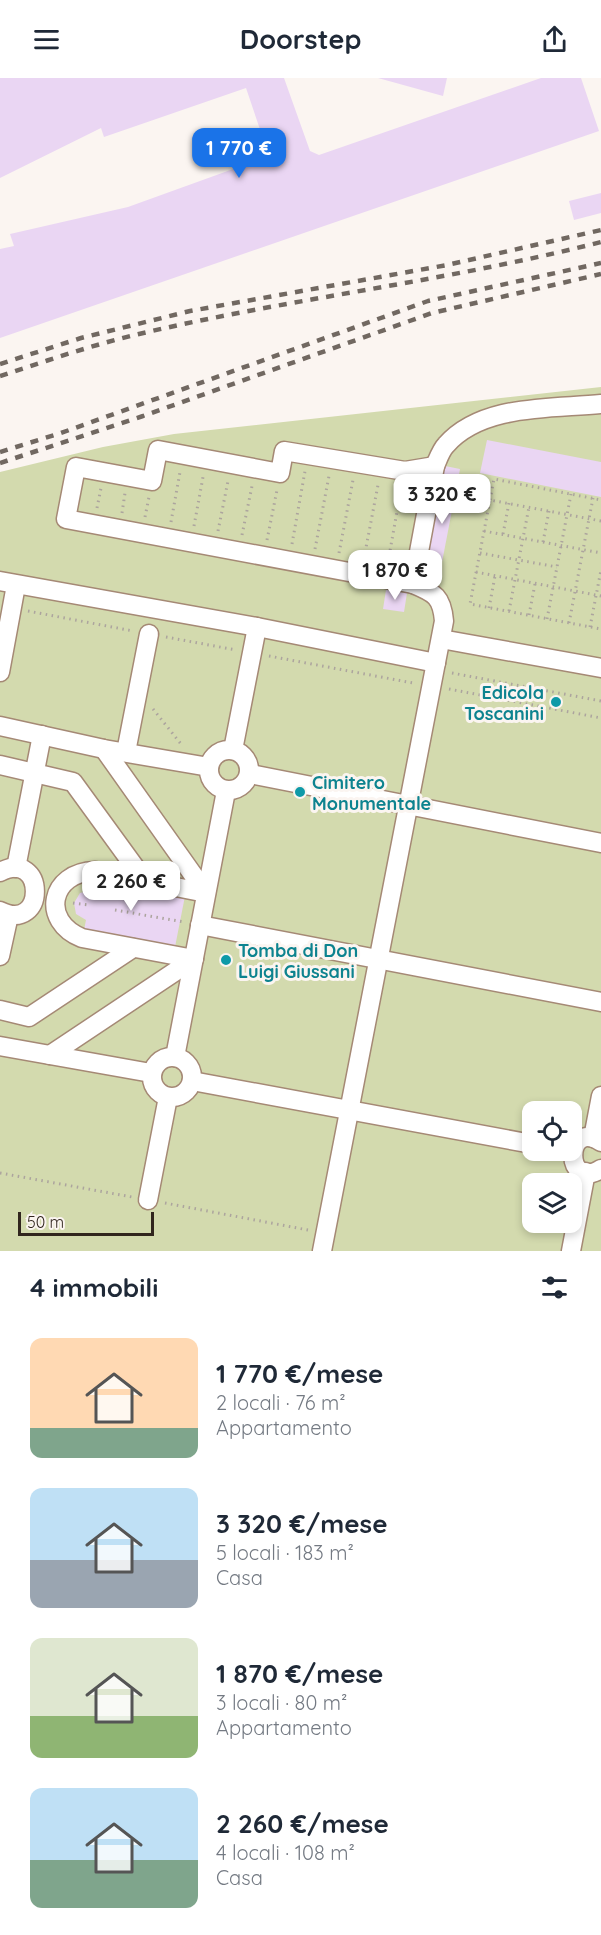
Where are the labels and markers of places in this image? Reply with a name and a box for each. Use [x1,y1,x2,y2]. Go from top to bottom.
pin: 1 770 € [184,128,294,179]
pin: 3 320 € [387,474,497,525]
pin: 1 870 € [340,550,450,601]
place label: Edicola Toscanini [464,681,544,725]
marker: Edicola Toscanini [549,695,563,709]
place label: Cimitero Monumentale [312,771,431,815]
marker: Cimitero Monumentale [293,785,307,799]
pin: 2 260 € [76,861,186,912]
place label: Tomba di Don Luigi Giussani [238,939,358,983]
marker: Tomba di Don Luigi Giussani [219,953,233,967]

